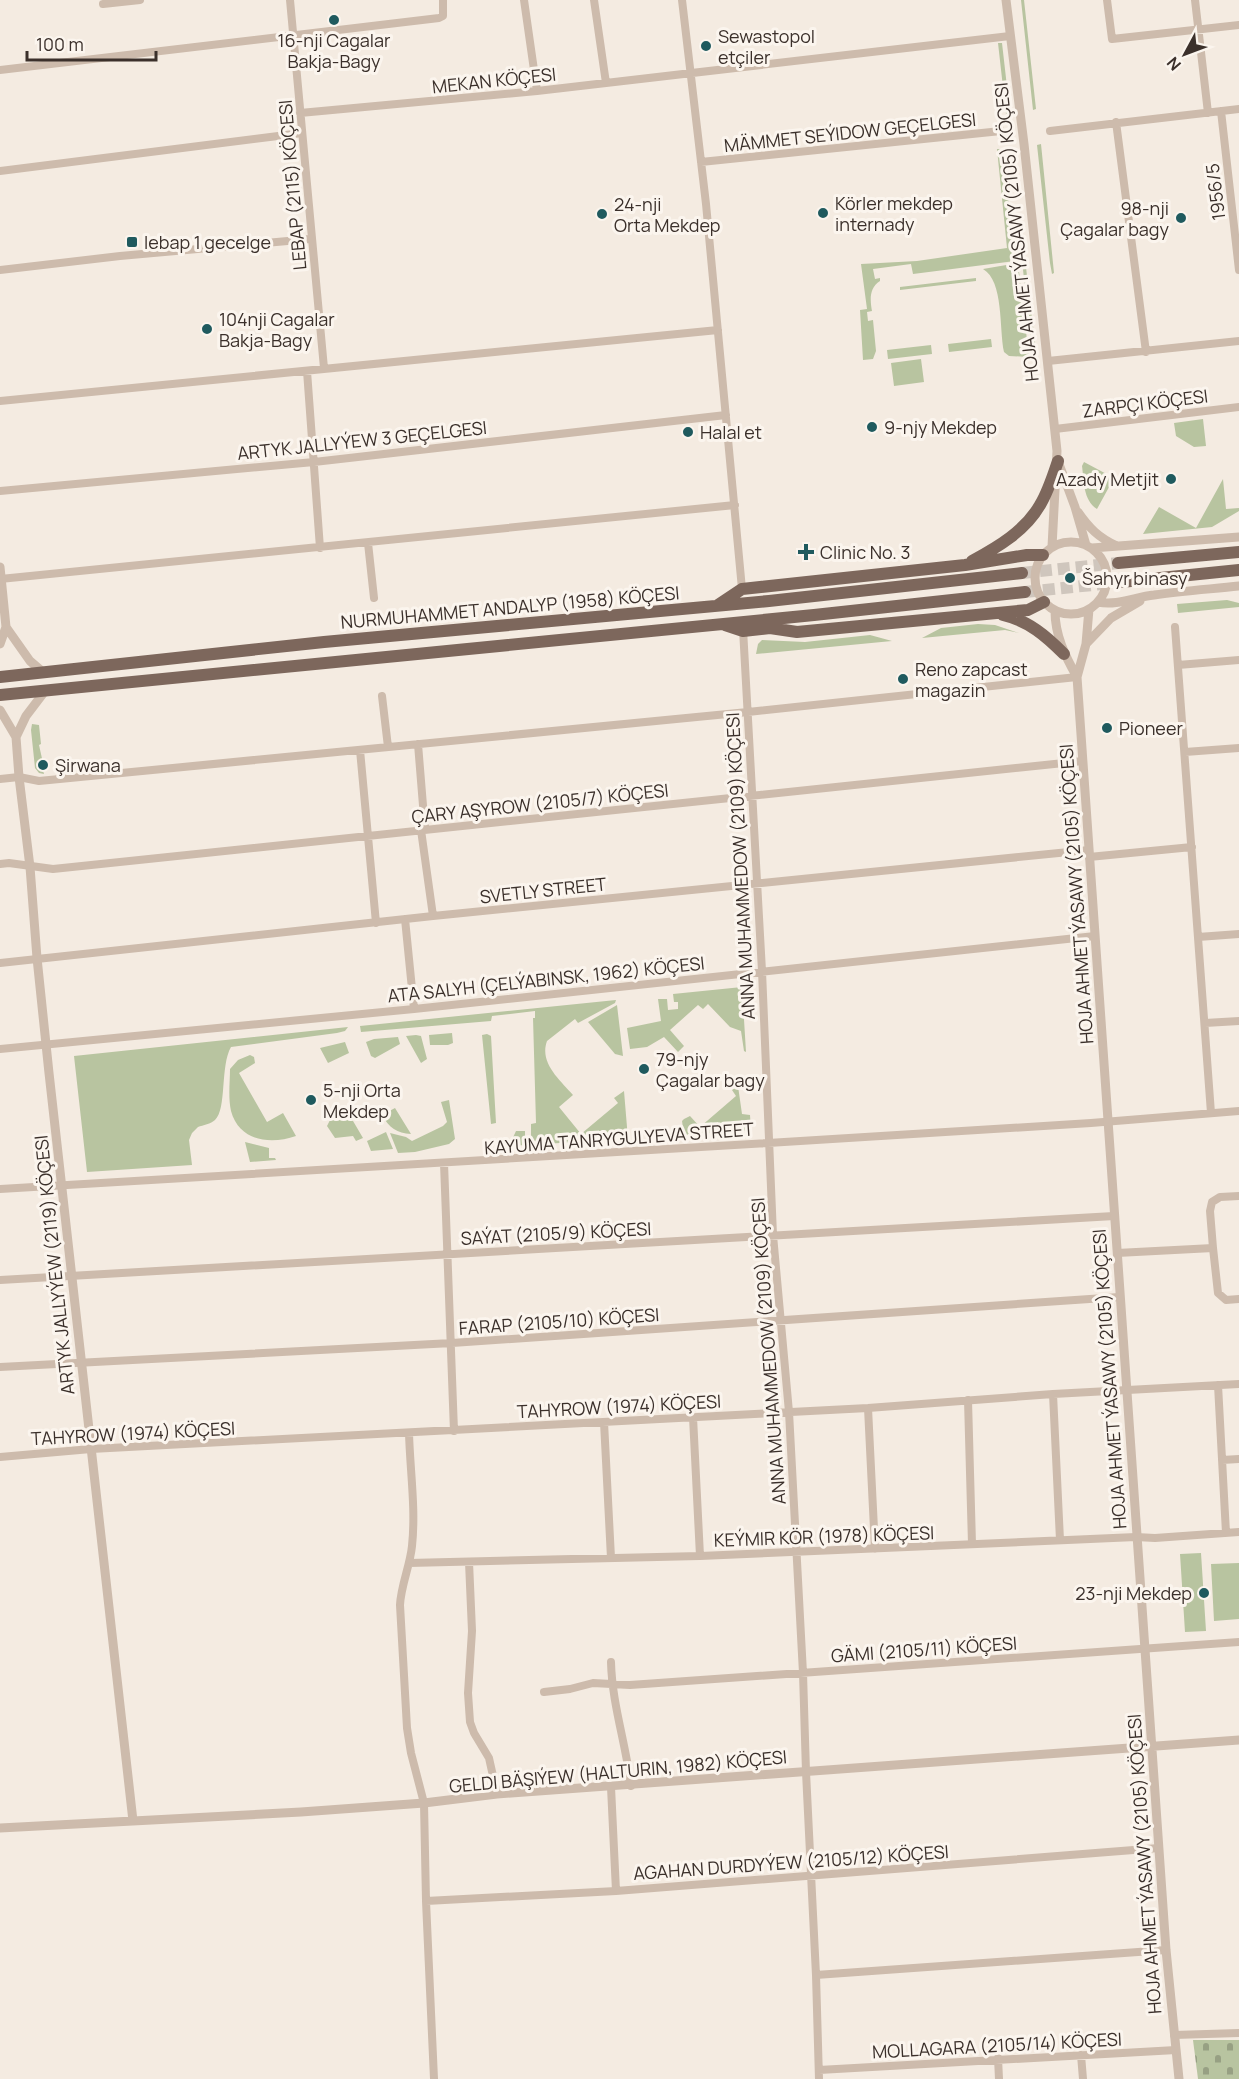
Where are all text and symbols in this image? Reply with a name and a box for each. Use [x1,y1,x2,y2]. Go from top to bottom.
marker: 16-nji Cagalar Bakja-Bagy [327,13,341,27]
scale bar [27,24,156,62]
place label: Sewastopol etçiler [718,24,815,69]
north arrow [1155,24,1215,84]
place label: 16-nji Cagalar Bakja-Bagy [278,28,391,73]
text: 100 m [36,32,84,56]
marker: Sewastopol etçiler [699,39,713,53]
text: N [1162,52,1186,75]
street label: MEKAN KÖÇESI [431,62,557,98]
street label: HOJA AHMET ÝASAWY (2105) KÖÇESI [988,81,1044,383]
street label: LEBAP (2115) KÖÇESI [273,99,311,271]
street label: MÄMMET SEÝIDOW GEÇELGESI [723,107,977,157]
street label: 1956/5 [1200,162,1230,222]
place label: Körler mekdep internady [835,191,953,236]
place label: 24-nji Orta Mekdep [614,192,720,237]
place label: 98-nji Çagalar bagy [1060,196,1169,241]
marker: Körler mekdep internady [816,206,830,220]
marker: 24-nji Orta Mekdep [595,207,609,221]
marker: 98-nji Çagalar bagy [1174,211,1188,225]
place label: lebap 1 gecelge [144,230,271,254]
marker: lebap 1 gecelge [125,235,139,249]
place label: 104nji Cagalar Bakja-Bagy [219,307,335,352]
marker: 104nji Cagalar Bakja-Bagy [200,322,214,336]
street label: ZARPÇI KÖÇESI [1081,383,1209,423]
street label: ARTYK JALLYÝEW 3 GEÇELGESI [236,415,488,465]
place label: 9-njy Mekdep [884,415,997,439]
place label: Halal et [700,420,762,444]
marker: 9-njy Mekdep [865,420,879,434]
marker: Halal et [681,425,695,439]
place label: Azady Metjit [1056,467,1159,491]
marker: Azady Metjit [1164,472,1178,486]
place label: Clinic No. 3 [820,540,910,564]
marker: Clinic No. 3 [797,543,815,561]
place label: Šahyr binasy [1082,566,1188,590]
marker: Šahyr binasy [1063,571,1077,585]
street label: NURMUHAMMET ANDALYP (1958) KÖÇESI [340,580,680,634]
place label: Reno zapcast magazin [915,657,1028,702]
marker: Reno zapcast magazin [896,672,910,686]
street label: ANNA MUHAMMEDOW (2109) KÖÇESI [720,712,760,1020]
place label: Pioneer [1119,716,1183,740]
marker: Pioneer [1100,721,1114,735]
street label: HOJA AHMET ÝASAWY (2105) KÖÇESI [1054,743,1098,1045]
place label: Şirwana [55,753,121,777]
marker: Şirwana [36,758,50,772]
street label: ÇARY AŞYROW (2105/7) KÖÇESI [410,778,670,828]
street label: SVETLY STREET [478,871,608,909]
street label: ATA SALYH (ÇELÝABINSK, 1962) KÖÇESI [386,950,706,1008]
place label: 79-njy Çagalar bagy [656,1047,765,1092]
marker: 79-njy Çagalar bagy [637,1062,651,1076]
place label: 5-nji Orta Mekdep [323,1078,401,1123]
marker: 5-nji Orta Mekdep [304,1093,318,1107]
street label: KAYUMA TANRYGULYEVA STREET [483,1117,755,1159]
street label: ARTYK JALLYÝEW (2119) KÖÇESI [28,1134,80,1396]
street label: ANNA MUHAMMEDOW (2109) KÖÇESI [745,1197,791,1505]
street label: SAÝAT (2105/9) KÖÇESI [460,1216,652,1250]
street label: HOJA AHMET ÝASAWY (2105) KÖÇESI [1087,1228,1131,1530]
street label: FARAP (2105/10) KÖÇESI [458,1302,660,1340]
street label: TAHYROW (1974) KÖÇESI [516,1389,722,1423]
street label: TAHYROW (1974) KÖÇESI [30,1416,236,1450]
street label: KEÝMIR KÖR (1978) KÖÇESI [713,1520,935,1552]
place label: 23-nji Mekdep [1075,1581,1192,1605]
marker: 23-nji Mekdep [1197,1586,1211,1600]
street label: GÄMI (2105/11) KÖÇESI [830,1631,1018,1667]
street label: HOJA AHMET ÝASAWY (2105) KÖÇESI [1122,1713,1166,2015]
street label: GELDI BÄŞIÝEW (HALTURIN, 1982) KÖÇESI [448,1744,788,1798]
street label: AGAHAN DURDYÝEW (2105/12) KÖÇESI [632,1839,950,1885]
street label: MOLLAGARA (2105/14) KÖÇESI [871,2026,1123,2064]

